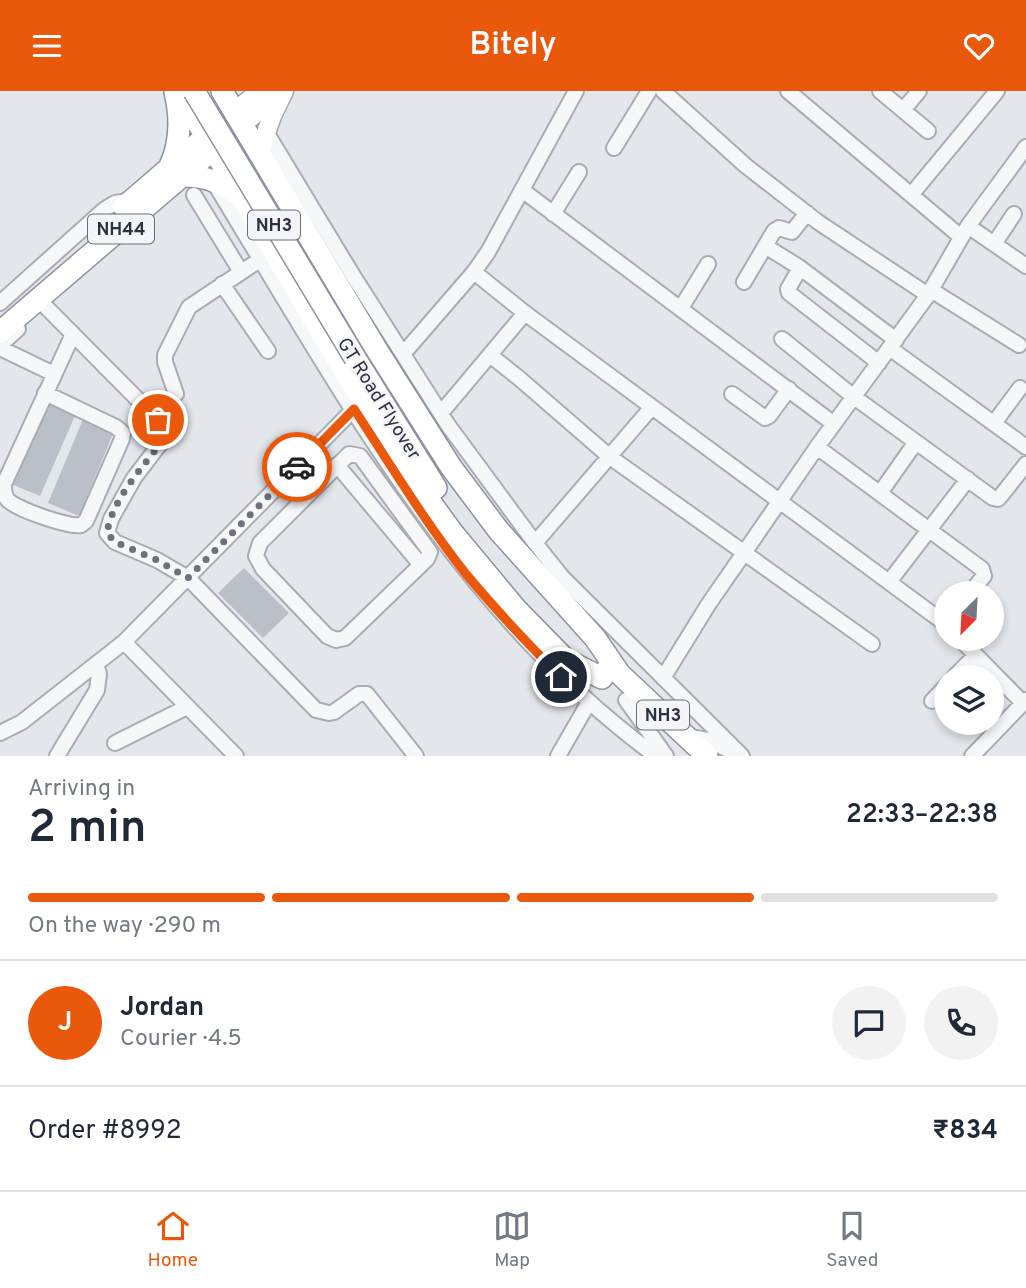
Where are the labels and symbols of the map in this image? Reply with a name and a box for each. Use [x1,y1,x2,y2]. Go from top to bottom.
road number: NH3 [248,210,300,239]
road number: NH44 [88,215,154,244]
street label: GT Road Flyover [331,333,426,465]
pin [128,390,188,450]
courier [262,432,332,502]
north arrow [934,581,1004,651]
pin [531,647,591,707]
road number: NH3 [637,701,689,729]

